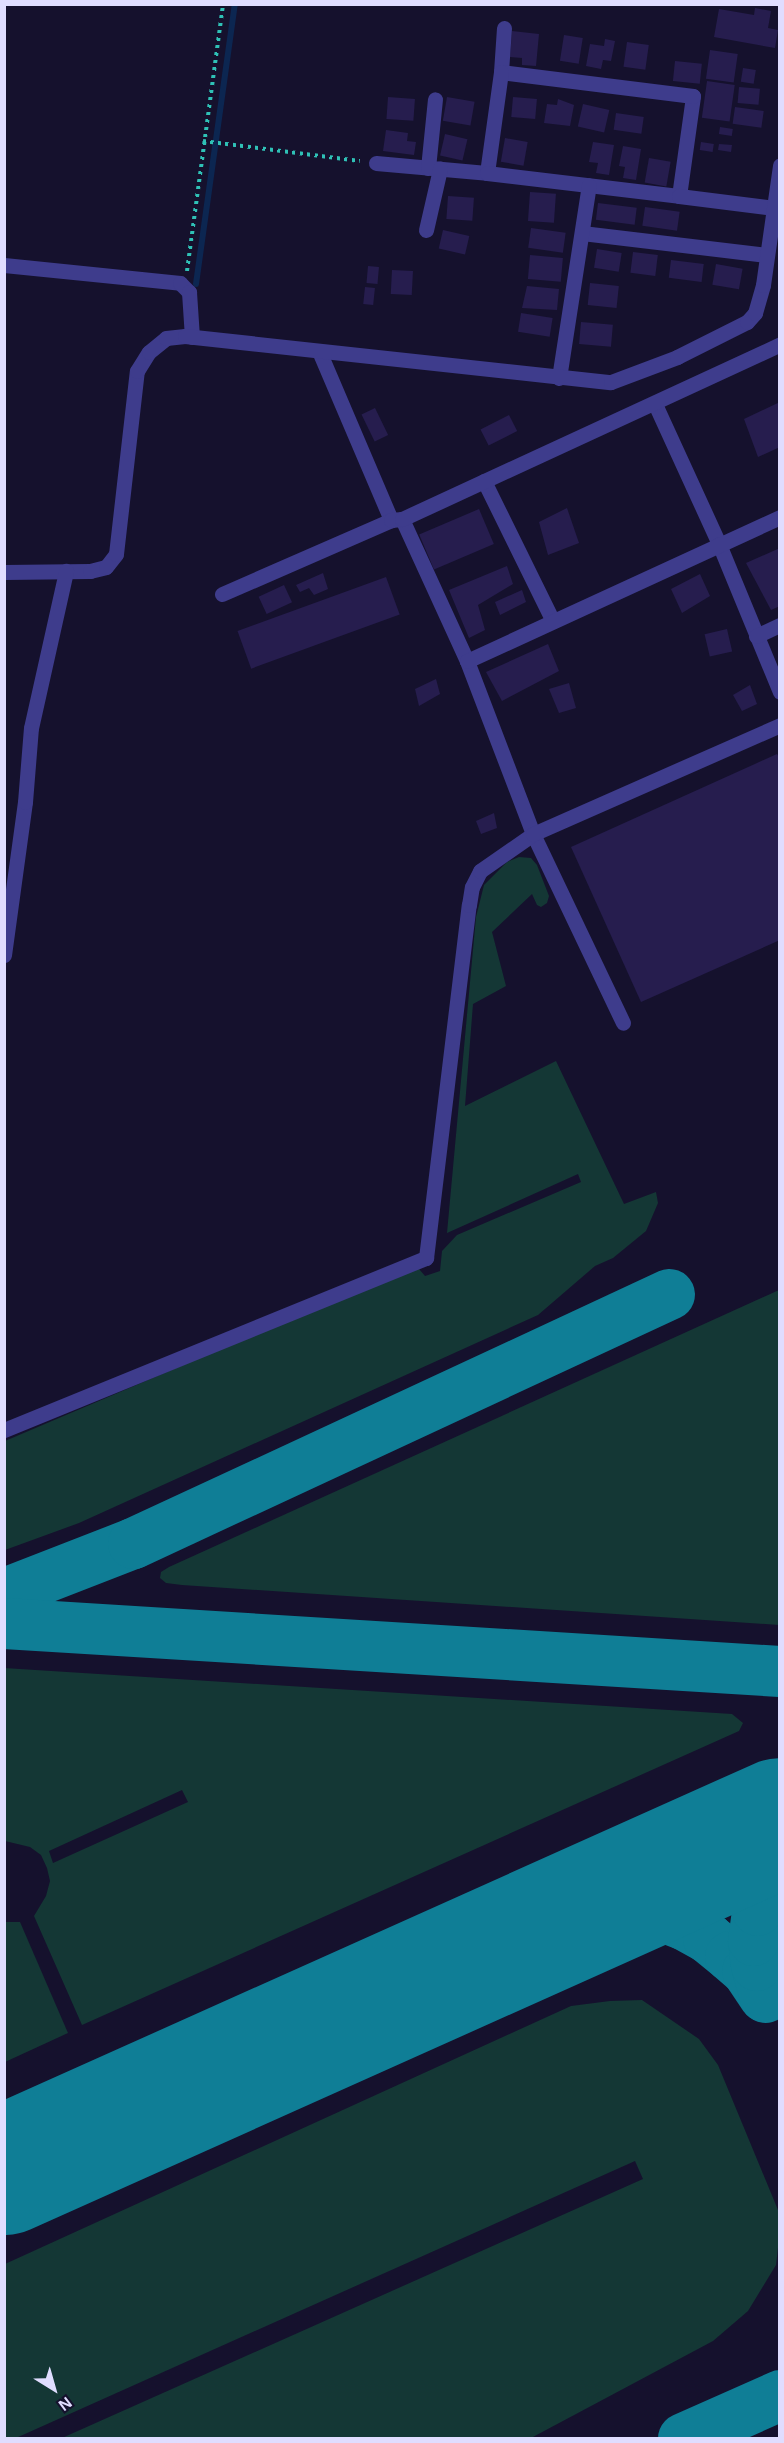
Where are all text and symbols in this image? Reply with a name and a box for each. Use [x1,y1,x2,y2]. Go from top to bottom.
north arrow [24,2359,84,2419]
text: N [55,2394,75,2414]

